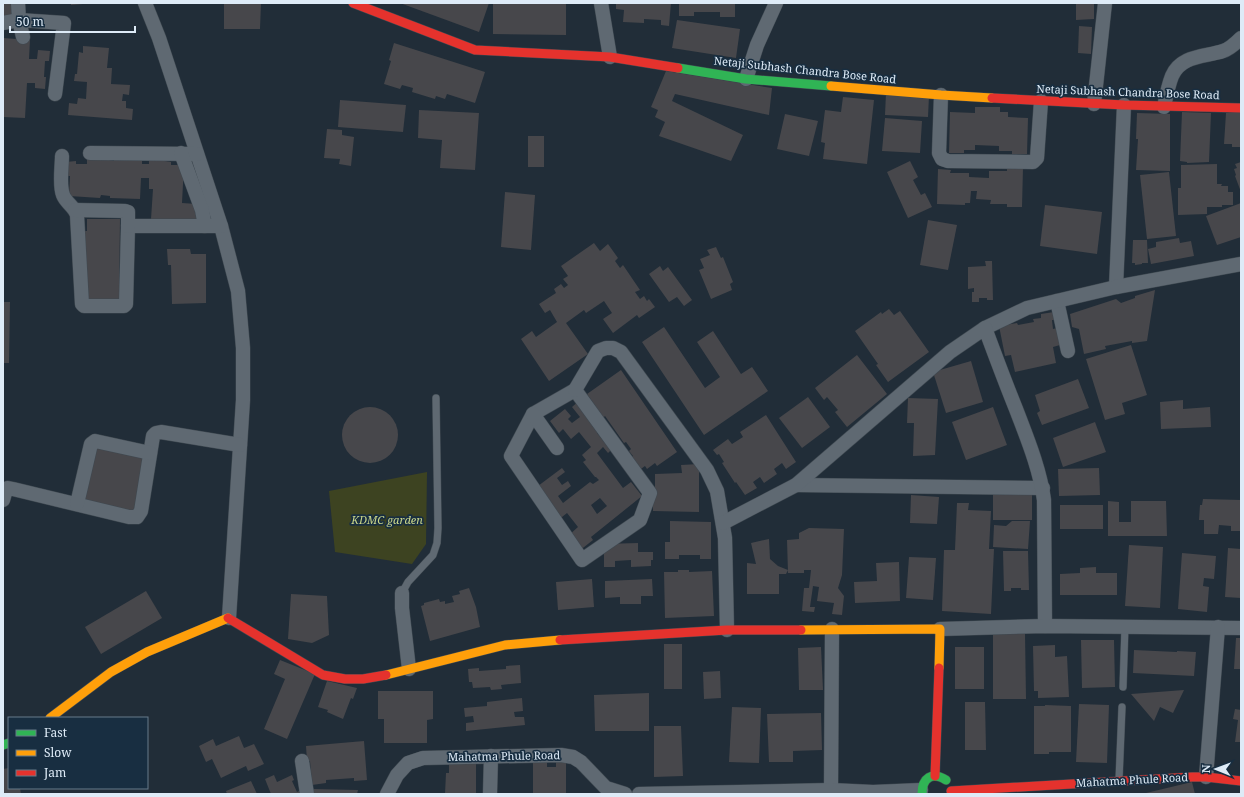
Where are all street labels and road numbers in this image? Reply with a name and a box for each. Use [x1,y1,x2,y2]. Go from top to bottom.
street label: Netaji Subhash Chandra Bose Road [713,52,897,87]
street label: Netaji Subhash Chandra Bose Road [1036,81,1220,102]
street label: Mahatma Phule Road [448,747,560,764]
street label: Mahatma Phule Road [1076,769,1189,790]

